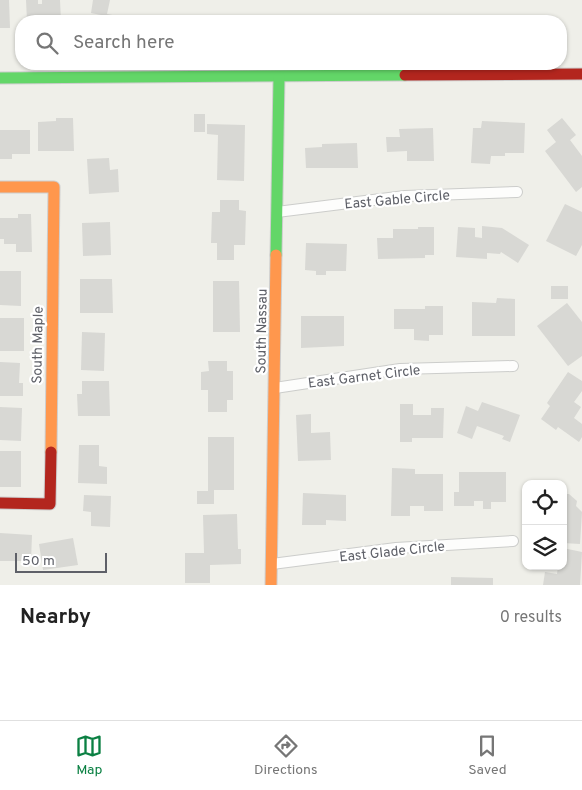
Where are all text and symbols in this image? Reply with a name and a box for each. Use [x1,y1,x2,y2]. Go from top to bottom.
search box [15,15,567,70]
icon: search [33,29,61,57]
text: Search here [73,31,175,55]
street label: East Gable Circle [344,187,451,214]
street label: South Nassau [253,288,272,374]
street label: South Maple [29,306,48,384]
street label: East Garnet Circle [307,362,421,393]
map controls [522,480,567,570]
button: locate [522,480,567,525]
button: layers [522,525,567,570]
street label: East Glade Circle [338,538,446,566]
scale bar [15,550,108,573]
text: 50 m [22,553,55,570]
text: Nearby [20,604,91,631]
text: 0 results [500,608,562,628]
tab: Map [75,732,103,779]
tab: Directions [254,732,318,779]
tab: Saved [468,732,507,779]

